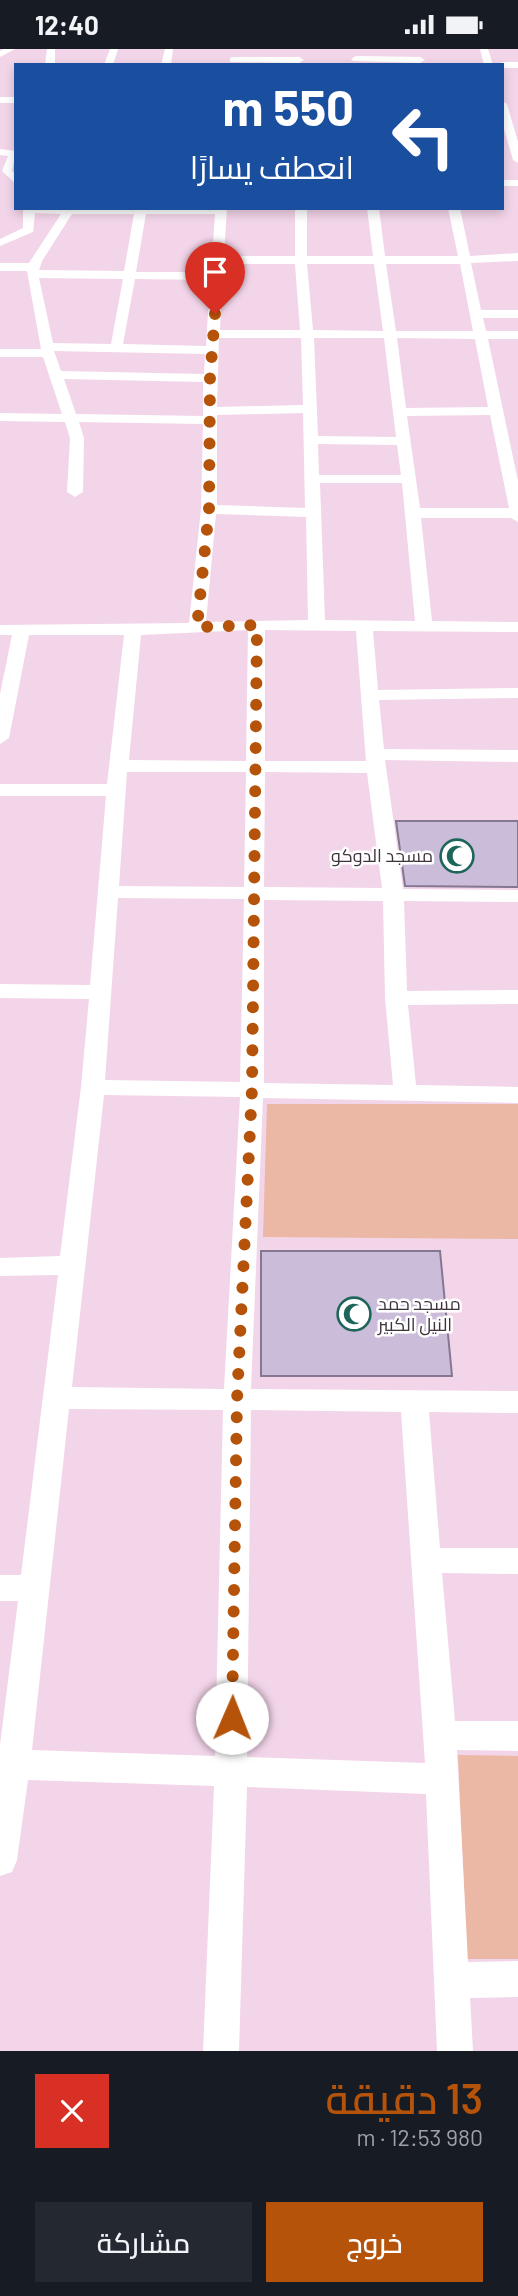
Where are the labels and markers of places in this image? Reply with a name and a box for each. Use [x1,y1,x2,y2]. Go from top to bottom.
pin [185,242,245,314]
mosque icon: مسجد الدوكو [438,837,476,875]
place label: مسجد الدوكو [331,844,433,867]
place label: مسجد حمد النيل الكبير [377,1292,461,1336]
mosque icon: مسجد حمد النيل الكبير [335,1295,373,1333]

